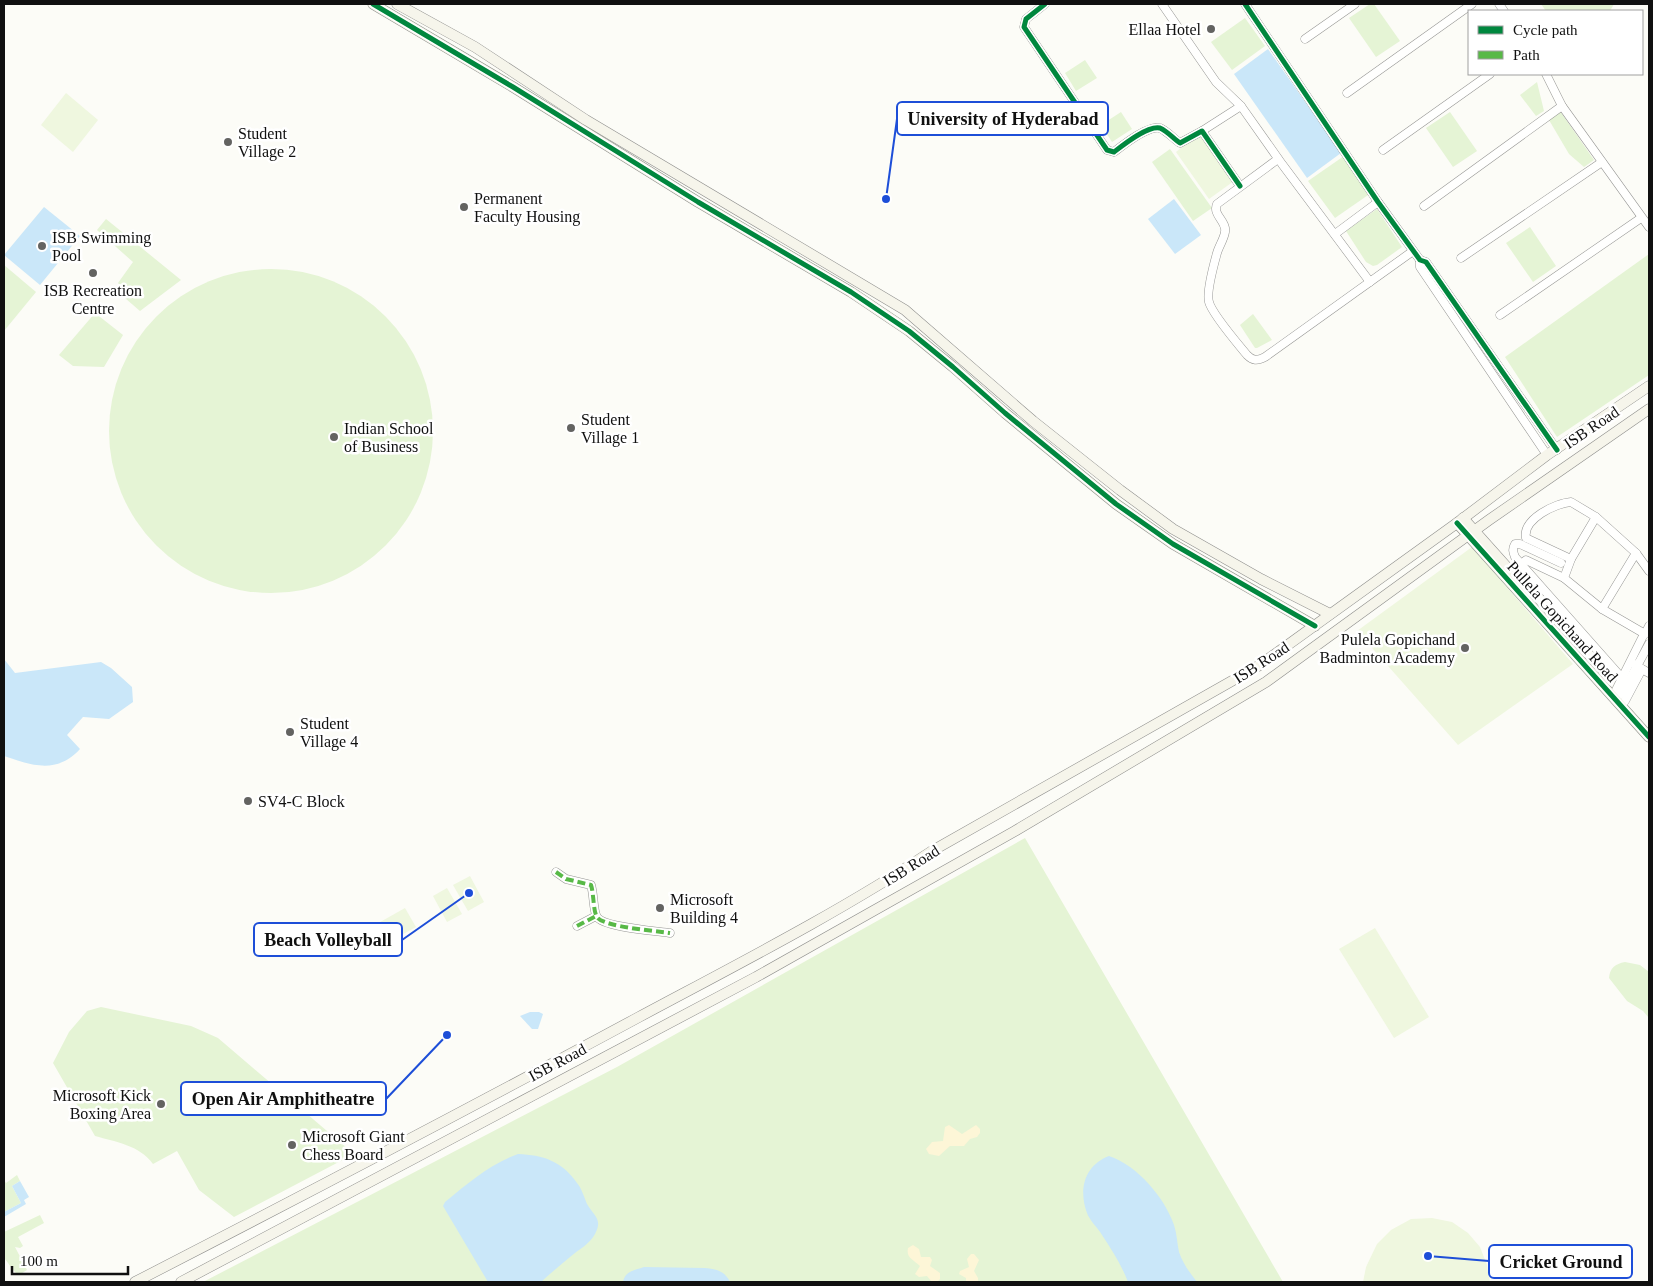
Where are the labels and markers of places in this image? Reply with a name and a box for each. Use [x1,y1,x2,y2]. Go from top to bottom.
place label: Ellaa Hotel [1129,21,1202,38]
marker: Ellaa Hotel [1205,23,1217,35]
callout: University of Hyderabad [897,102,1108,135]
place label: Student Village 2 [238,125,296,161]
marker: Student Village 2 [222,136,234,148]
place label: Permanent Faculty Housing [474,190,580,226]
marker: Permanent Faculty Housing [458,201,470,213]
place label: ISB Swimming Pool [52,229,151,264]
marker: ISB Swimming Pool [36,240,48,252]
marker: ISB Recreation Centre [87,267,99,279]
place label: ISB Recreation Centre [44,282,142,317]
place label: Student Village 1 [581,411,639,447]
place label: Indian School of Business [344,420,434,455]
marker: Student Village 1 [565,422,577,434]
marker: Indian School of Business [328,431,340,443]
place label: Pulela Gopichand Badminton Academy [1319,631,1455,667]
marker: Pulela Gopichand Badminton Academy [1459,642,1471,654]
place label: Student Village 4 [300,715,358,751]
marker: Student Village 4 [284,726,296,738]
place label: SV4-C Block [258,793,345,810]
marker: SV4-C Block [242,795,254,807]
place label: Microsoft Building 4 [670,891,738,927]
marker: Microsoft Building 4 [654,902,666,914]
callout: Beach Volleyball [254,923,402,956]
callout: Open Air Amphitheatre [181,1082,386,1115]
place label: Microsoft Kick Boxing Area [53,1087,151,1123]
marker: Microsoft Kick Boxing Area [155,1098,167,1110]
place label: Microsoft Giant Chess Board [302,1128,405,1163]
marker: Microsoft Giant Chess Board [286,1139,298,1151]
callout: Cricket Ground [1489,1245,1632,1278]

